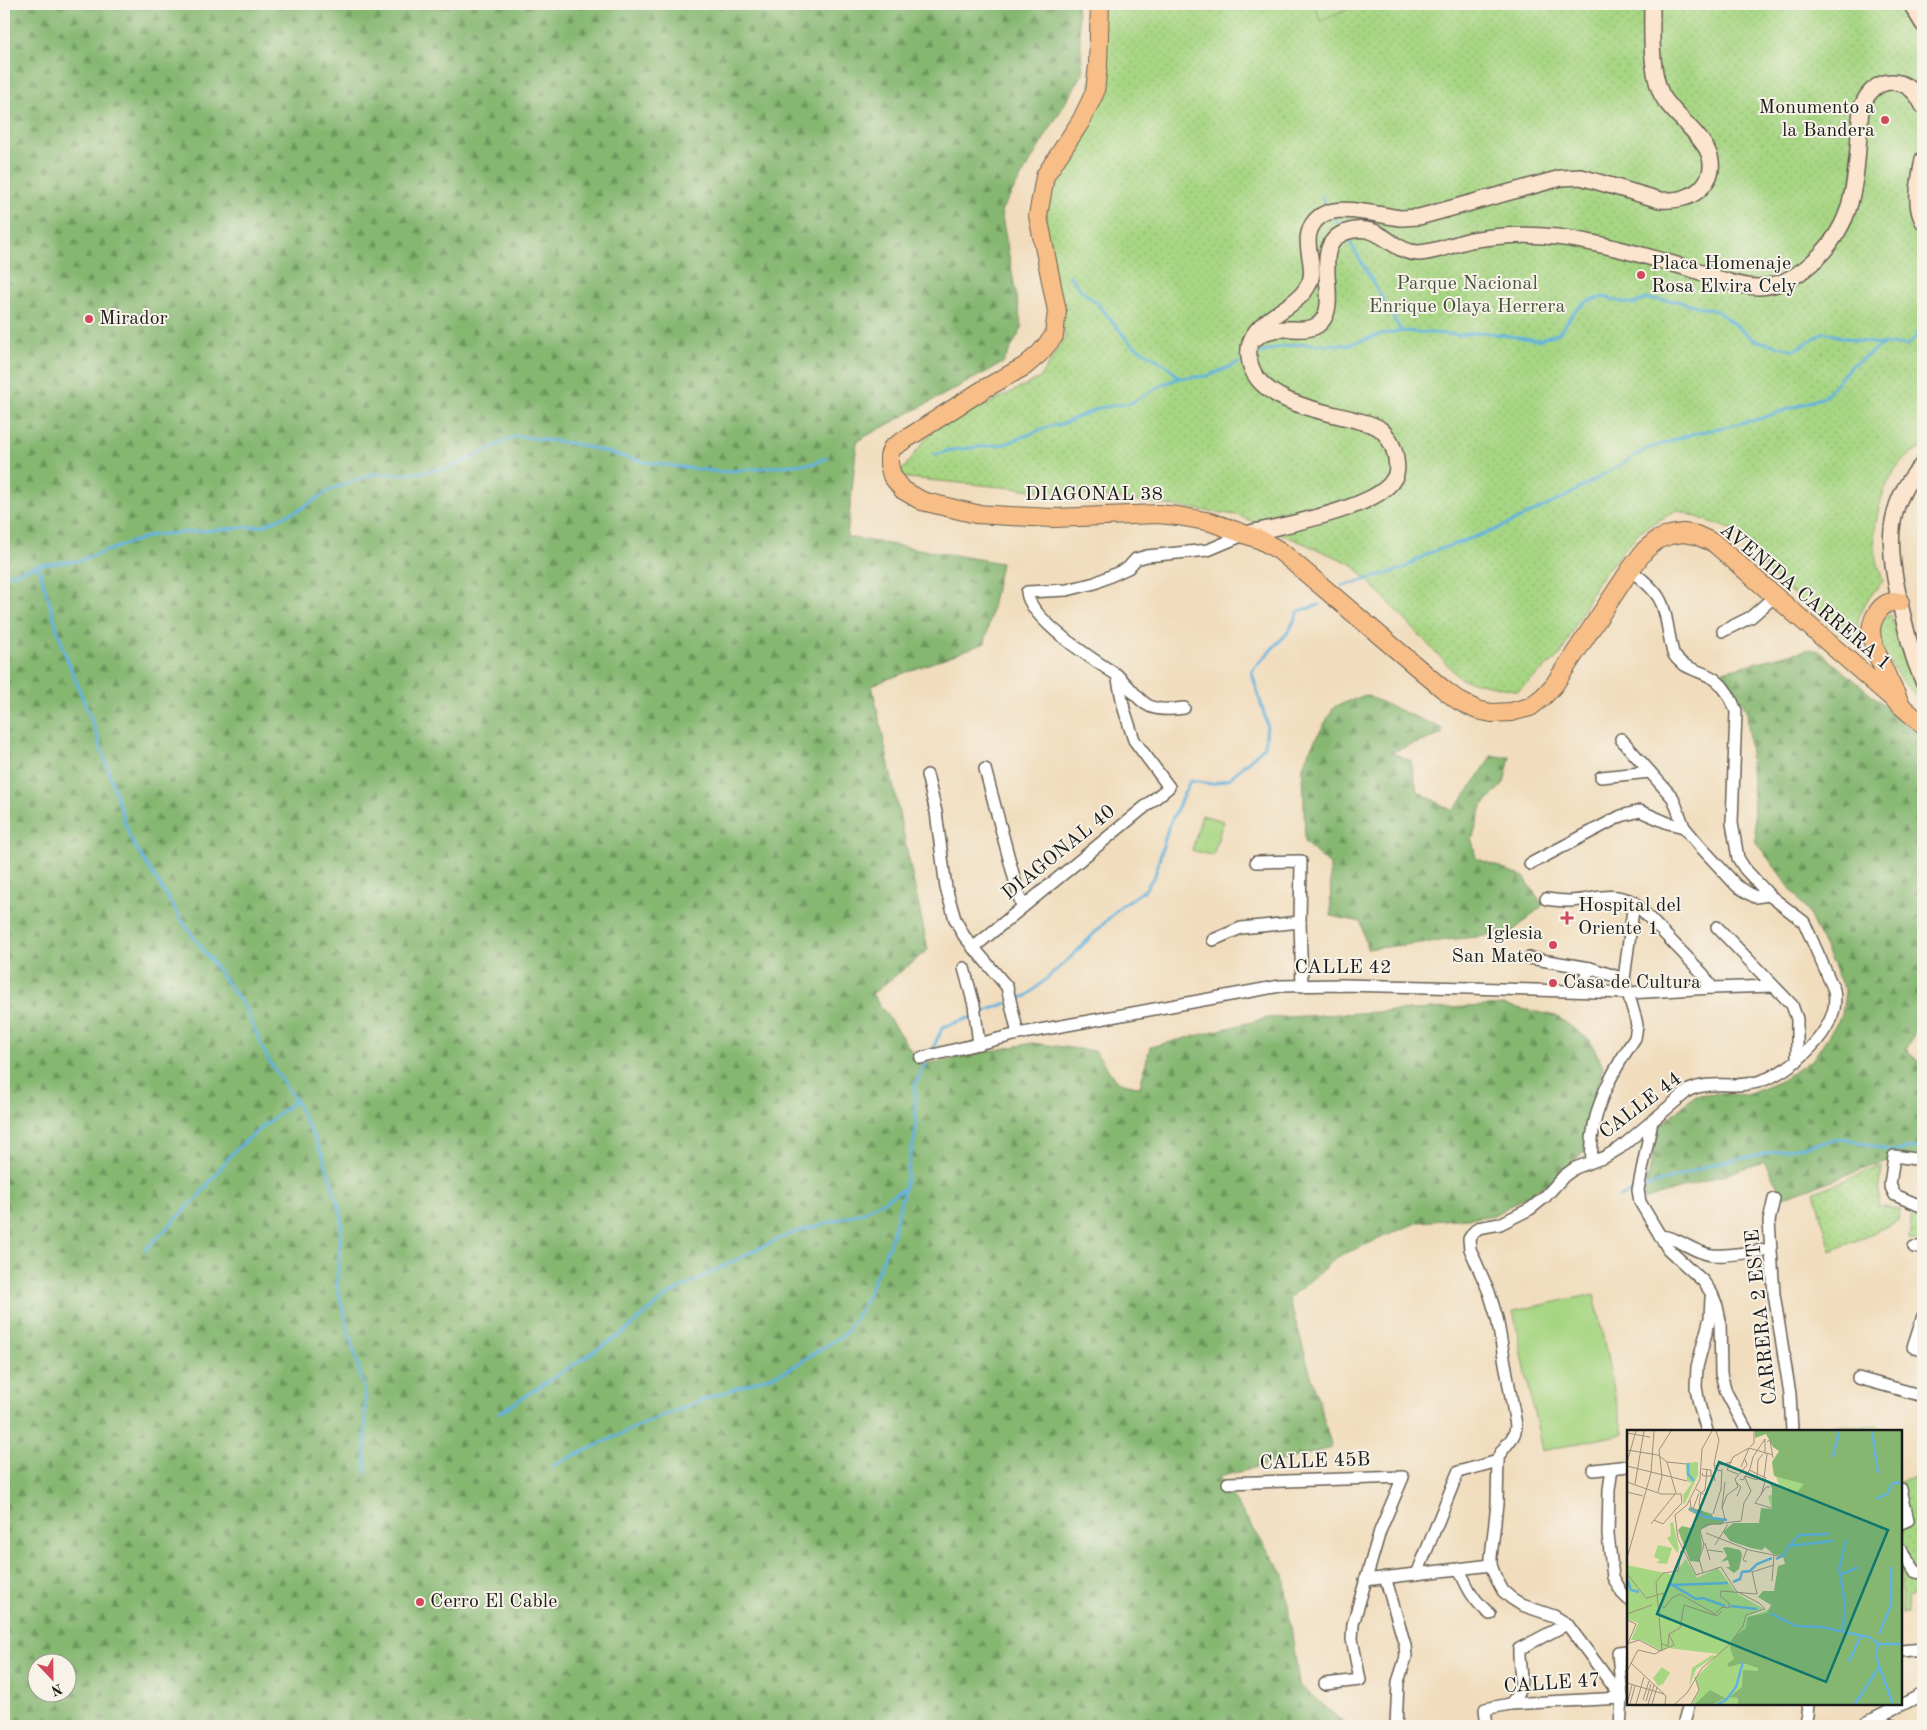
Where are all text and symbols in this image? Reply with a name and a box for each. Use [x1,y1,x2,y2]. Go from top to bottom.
place label: Monumento a la Bandera [1759,98,1875,141]
marker: Monumento a la Bandera [1879,114,1891,126]
place label: Placa Homenaje Rosa Elvira Cely [1651,254,1797,297]
marker: Placa Homenaje Rosa Elvira Cely [1635,269,1647,281]
park label: Parque Nacional Enrique Olaya Herrera [1369,274,1565,317]
place label: Mirador [99,309,168,329]
marker: Mirador [83,313,95,325]
street label: DIAGONAL 38 [1025,485,1163,505]
street label: AVENIDA CARRERA 1 [1716,520,1894,674]
street label: DIAGONAL 40 [999,802,1119,904]
place label: Hospital del Oriente 1 [1578,896,1681,939]
marker: Hospital del Oriente 1 [1560,911,1574,925]
place label: Iglesia San Mateo [1452,924,1543,967]
marker: Iglesia San Mateo [1547,939,1559,951]
street label: CALLE 42 [1294,958,1392,978]
place label: Casa de Cultura [1563,973,1701,993]
marker: Casa de Cultura [1547,977,1559,989]
street label: CALLE 44 [1596,1069,1686,1143]
street label: CARRERA 2 ESTE [1743,1228,1781,1406]
inset map [1627,1430,1902,1705]
street label: CALLE 45B [1259,1450,1371,1474]
place label: Cerro El Cable [430,1592,557,1612]
marker: Cerro El Cable [414,1596,426,1608]
north arrow [28,1652,78,1702]
street label: CALLE 47 [1503,1671,1601,1697]
text: N [49,1681,64,1698]

